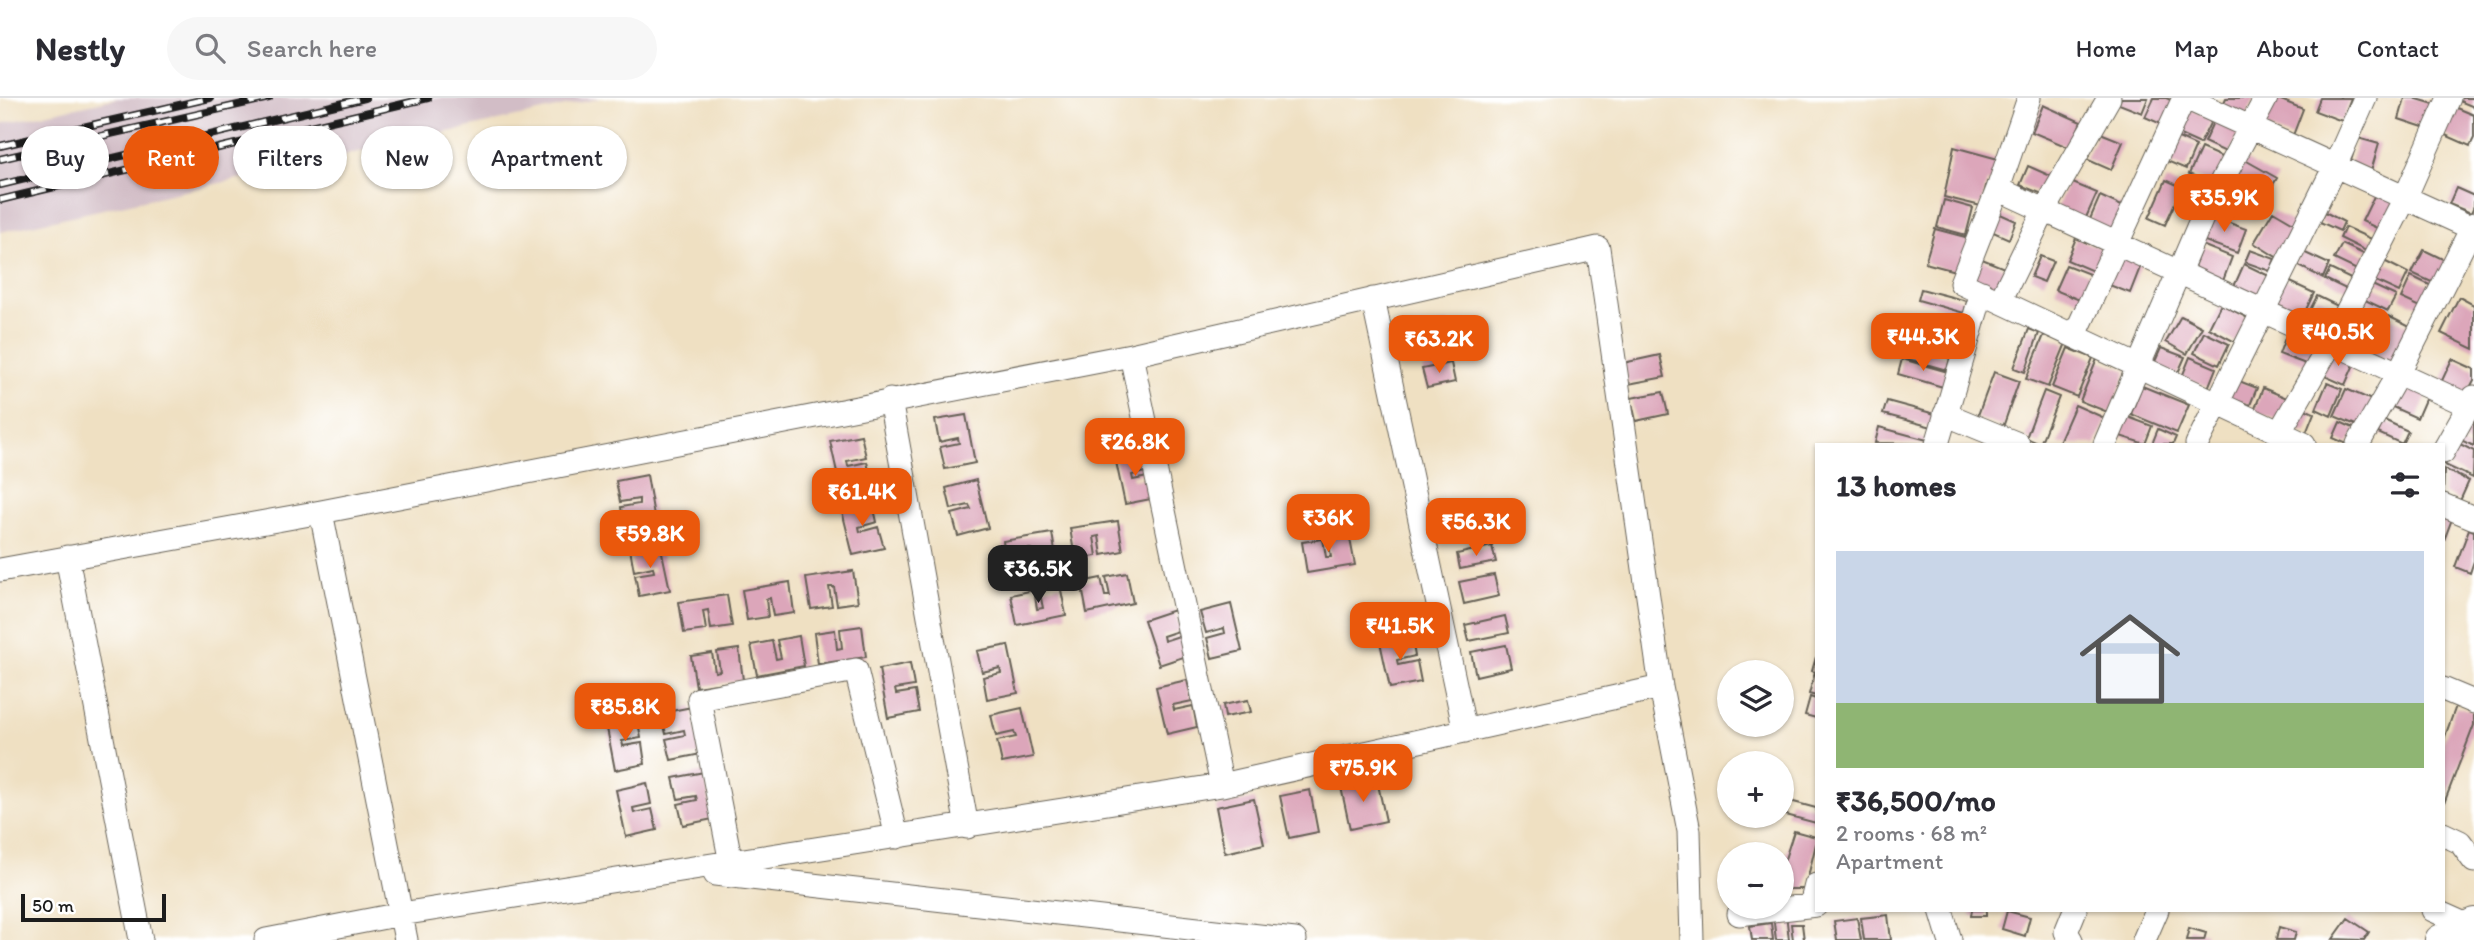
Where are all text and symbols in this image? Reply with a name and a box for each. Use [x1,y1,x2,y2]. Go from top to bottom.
search box [167,17,657,80]
text: Nestly [35,29,125,68]
icon: search [191,29,229,67]
text: Search here [247,32,377,64]
text: Home [2076,34,2136,63]
text: Map [2174,34,2218,63]
text: About [2256,34,2319,63]
text: Contact [2357,34,2439,63]
chip: Buy [21,126,109,189]
chip: Rent [123,126,219,189]
chip: Filters [233,126,347,189]
chip: New [361,126,453,189]
chip: Apartment [467,126,627,189]
pin: ₹35.9K [2167,174,2281,234]
text: ₹35.9K [2190,183,2258,211]
pin: ₹40.5K [2281,308,2395,368]
pin: ₹44.3K [1866,314,1980,373]
pin: ₹63.2K [1382,316,1496,375]
text: ₹40.5K [2302,317,2374,345]
text: ₹44.3K [1887,322,1959,350]
text: ₹63.2K [1405,324,1473,352]
pin: ₹26.8K [1078,418,1192,478]
text: ₹26.8K [1101,427,1169,455]
icon: filters [2386,466,2424,504]
text: 13 homes [1836,467,1956,504]
pin: ₹61.4K [805,468,919,528]
text: ₹61.4K [828,477,896,505]
pin: ₹36K [1287,494,1369,554]
pin: ₹56.3K [1419,498,1533,558]
text: ₹36K [1303,503,1353,531]
text: ₹56.3K [1442,507,1510,535]
pin: ₹59.8K [593,510,707,570]
text: ₹59.8K [616,519,684,547]
pin: ₹36.5K [981,546,1095,605]
text: ₹36.5K [1004,554,1072,582]
icon: home [2067,596,2193,722]
pin: ₹41.5K [1343,602,1457,662]
text: ₹41.5K [1366,611,1434,639]
map controls [1717,660,1794,919]
button: layers [1717,660,1794,737]
pin: ₹85.8K [568,684,682,743]
text: ₹85.8K [591,692,659,720]
pin: ₹75.9K [1306,744,1420,804]
button: + [1717,751,1794,828]
text: ₹75.9K [1329,753,1397,781]
text: ₹36,500/mo [1836,782,1996,819]
text: 2 rooms · 68 m² [1836,819,1987,847]
button: − [1717,842,1794,919]
text: Apartment [1836,847,1943,875]
scale bar [21,891,166,923]
text: 50 m [32,894,74,917]

